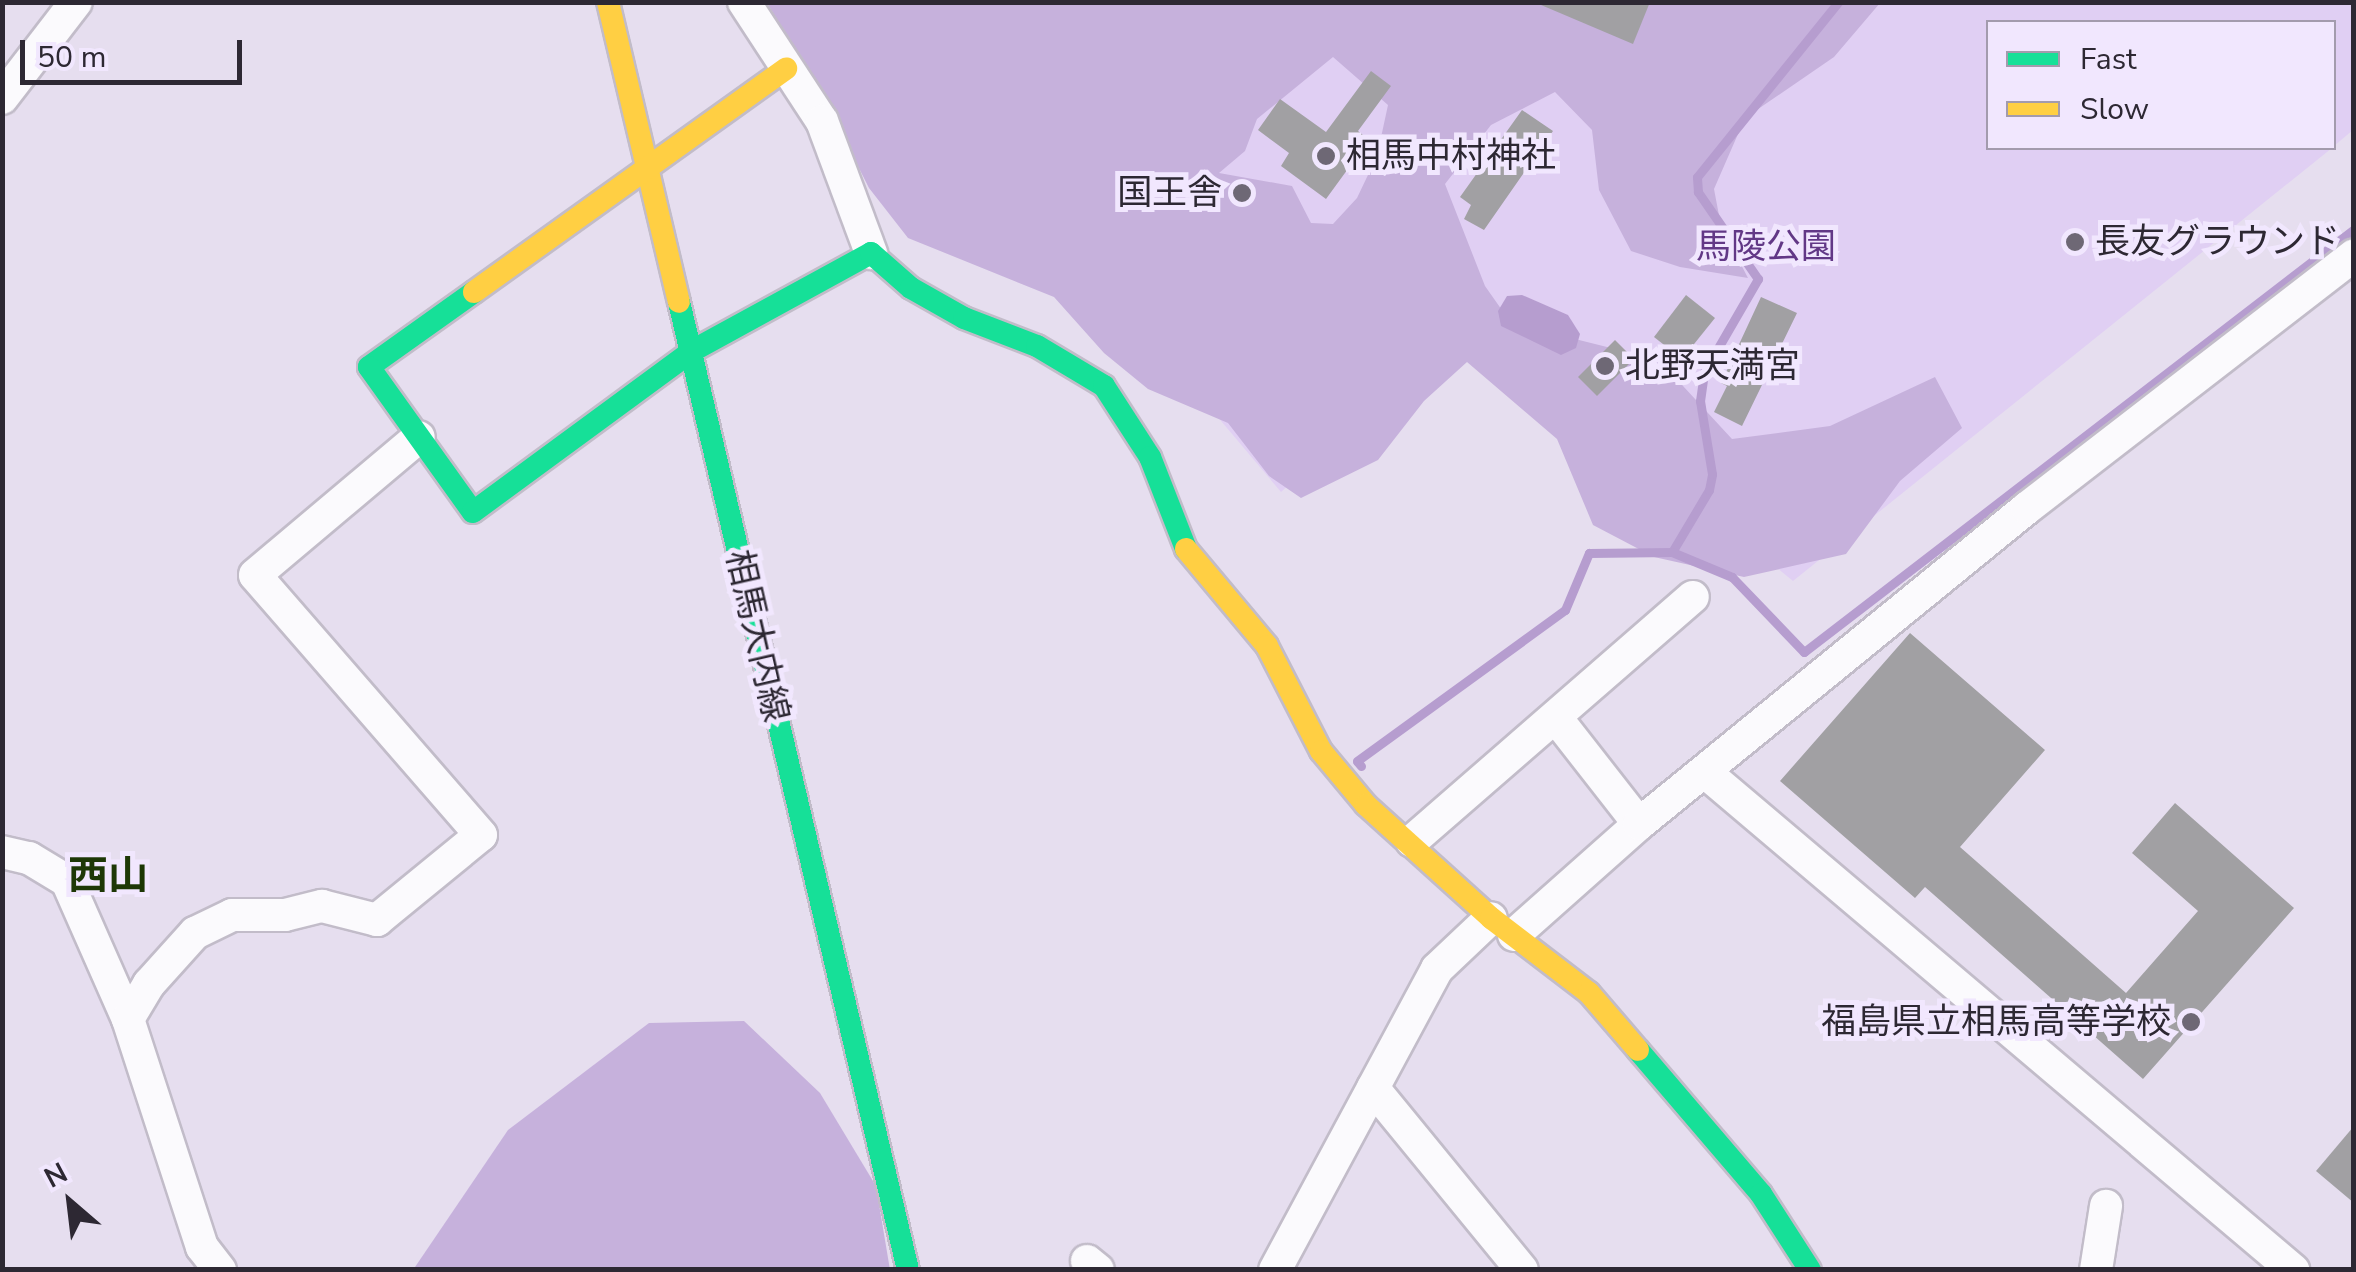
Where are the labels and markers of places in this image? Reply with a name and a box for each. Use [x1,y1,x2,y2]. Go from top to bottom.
place label: 相馬中村神社 [1346,135,1556,177]
marker: 相馬中村神社 [1315,145,1337,167]
place label: 国王舎 [1117,172,1222,214]
marker: 国王舎 [1231,182,1253,204]
place label: 長友グラウンド [2095,221,2340,263]
marker: 長友グラウンド [2064,231,2086,253]
place label: 北野天満宮 [1625,345,1800,387]
marker: 北野天満宮 [1594,355,1616,377]
place label: 福島県立相馬高等学校 [1821,1001,2171,1043]
marker: 福島県立相馬高等学校 [2180,1011,2202,1033]

